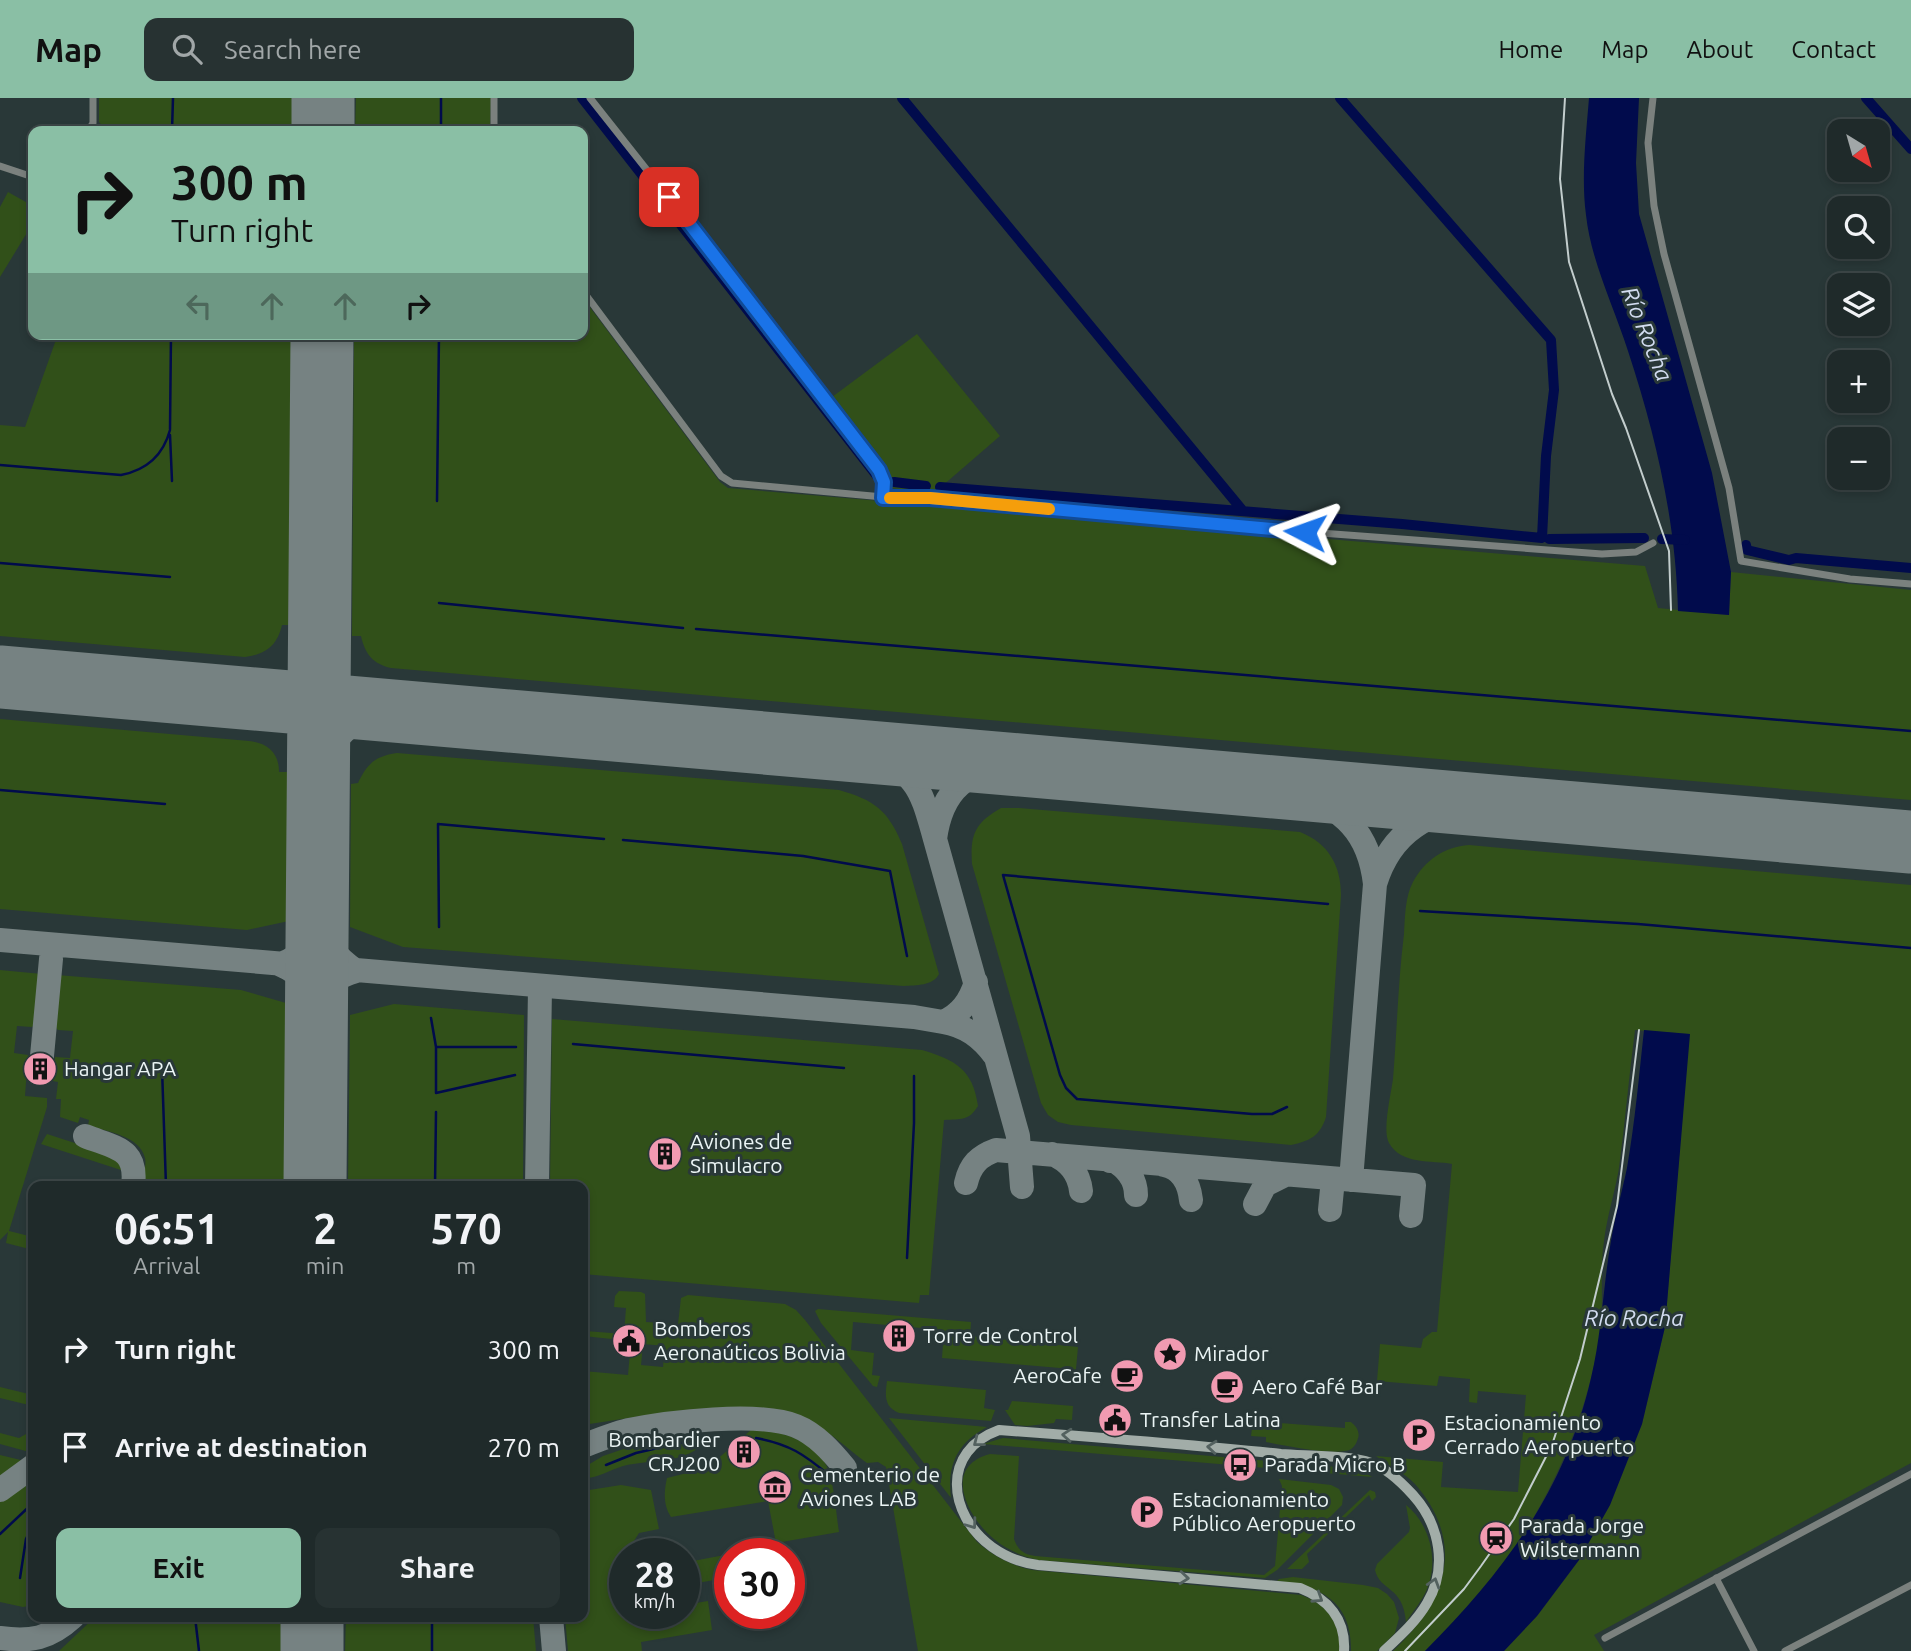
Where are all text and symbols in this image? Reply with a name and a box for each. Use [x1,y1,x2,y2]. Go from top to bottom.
search box [144,18,634,81]
icon: search [168,30,206,68]
text: Map [35,31,102,68]
text: Search here [224,35,362,64]
text: Home [1498,36,1563,63]
text: Map [1601,36,1648,63]
text: About [1686,36,1753,63]
text: Contact [1791,36,1876,63]
north arrow [1827,119,1890,182]
map controls [1827,119,1890,490]
icon: right [56,154,147,245]
text: 300 m [171,154,308,209]
pin [639,167,699,227]
icon: arrive [650,178,688,216]
button: search [1827,196,1890,259]
text: Turn right [171,212,313,248]
button: layers [1827,273,1890,336]
water label: Río Rocha [1617,283,1678,385]
icon: left [180,287,218,325]
icon: ahead [253,287,291,325]
icon: ahead [326,287,364,325]
icon: right [399,287,437,325]
button: + [1827,350,1890,413]
button: − [1827,427,1890,490]
position arrow [1268,495,1342,569]
building icon: Hangar APA [21,1050,59,1088]
place label: Hangar APA [64,1056,176,1080]
place label: Aviones de Simulacro [690,1129,792,1177]
building icon: Aviones de Simulacro [646,1135,684,1173]
text: 06:51 [114,1205,219,1252]
text: 2 [313,1205,337,1252]
text: 570 [431,1205,502,1252]
text: Arrival [133,1253,200,1278]
text: min [306,1253,344,1278]
text: m [456,1253,476,1278]
water label: Río Rocha [1584,1305,1684,1330]
place label: Bomberos Aeronaúticos Bolivia [654,1316,846,1364]
building icon: Torre de Control [880,1317,918,1355]
public building icon: Bomberos Aeronaúticos Bolivia [610,1322,648,1360]
place label: Torre de Control [923,1323,1078,1347]
icon: right [56,1330,94,1368]
text: Turn right [115,1335,236,1364]
text: 300 m [488,1335,560,1364]
place icon: Mirador [1151,1335,1189,1373]
place label: Mirador [1194,1341,1269,1365]
cafe icon: AeroCafe [1108,1357,1146,1395]
place label: AeroCafe [1013,1363,1102,1387]
cafe icon: Aero Café Bar [1208,1368,1246,1406]
place label: Aero Café Bar [1252,1374,1382,1398]
public building icon: Transfer Latina [1096,1401,1134,1439]
place label: Transfer Latina [1140,1407,1281,1431]
place label: Estacionamiento Cerrado Aeropuerto [1444,1410,1634,1458]
parking icon: Estacionamiento Cerrado Aeropuerto [1400,1416,1438,1454]
place label: Bombardier CRJ200 [608,1427,720,1475]
icon: arrive [56,1428,94,1466]
one-way arrow [1061,1428,1072,1443]
text: Arrive at destination [115,1433,368,1462]
text: 270 m [488,1433,560,1462]
building icon: Bombardier CRJ200 [725,1433,763,1471]
one-way arrow [973,1433,985,1446]
one-way arrow [1206,1440,1217,1455]
bus stop icon: Parada Micro B [1221,1446,1259,1484]
place label: Parada Micro B [1264,1452,1405,1476]
place label: Cementerio de Aviones LAB [800,1462,940,1510]
museum icon: Cementerio de Aviones LAB [756,1468,794,1506]
place label: Estacionamiento Público Aeropuerto [1172,1487,1356,1535]
parking icon: Estacionamiento Público Aeropuerto [1128,1493,1166,1531]
place label: Parada Jorge Wilstermann [1520,1513,1644,1561]
one-way arrow [964,1516,976,1529]
station icon: Parada Jorge Wilstermann [1477,1519,1515,1557]
button: Exit [56,1528,301,1608]
button: Share [315,1528,560,1608]
speed limit sign: 30 [714,1538,805,1629]
text: 28 [635,1554,674,1594]
one-way arrow [1179,1570,1190,1585]
one-way arrow [1426,1578,1441,1590]
one-way arrow [1310,1590,1323,1603]
text: km/h [634,1591,675,1611]

